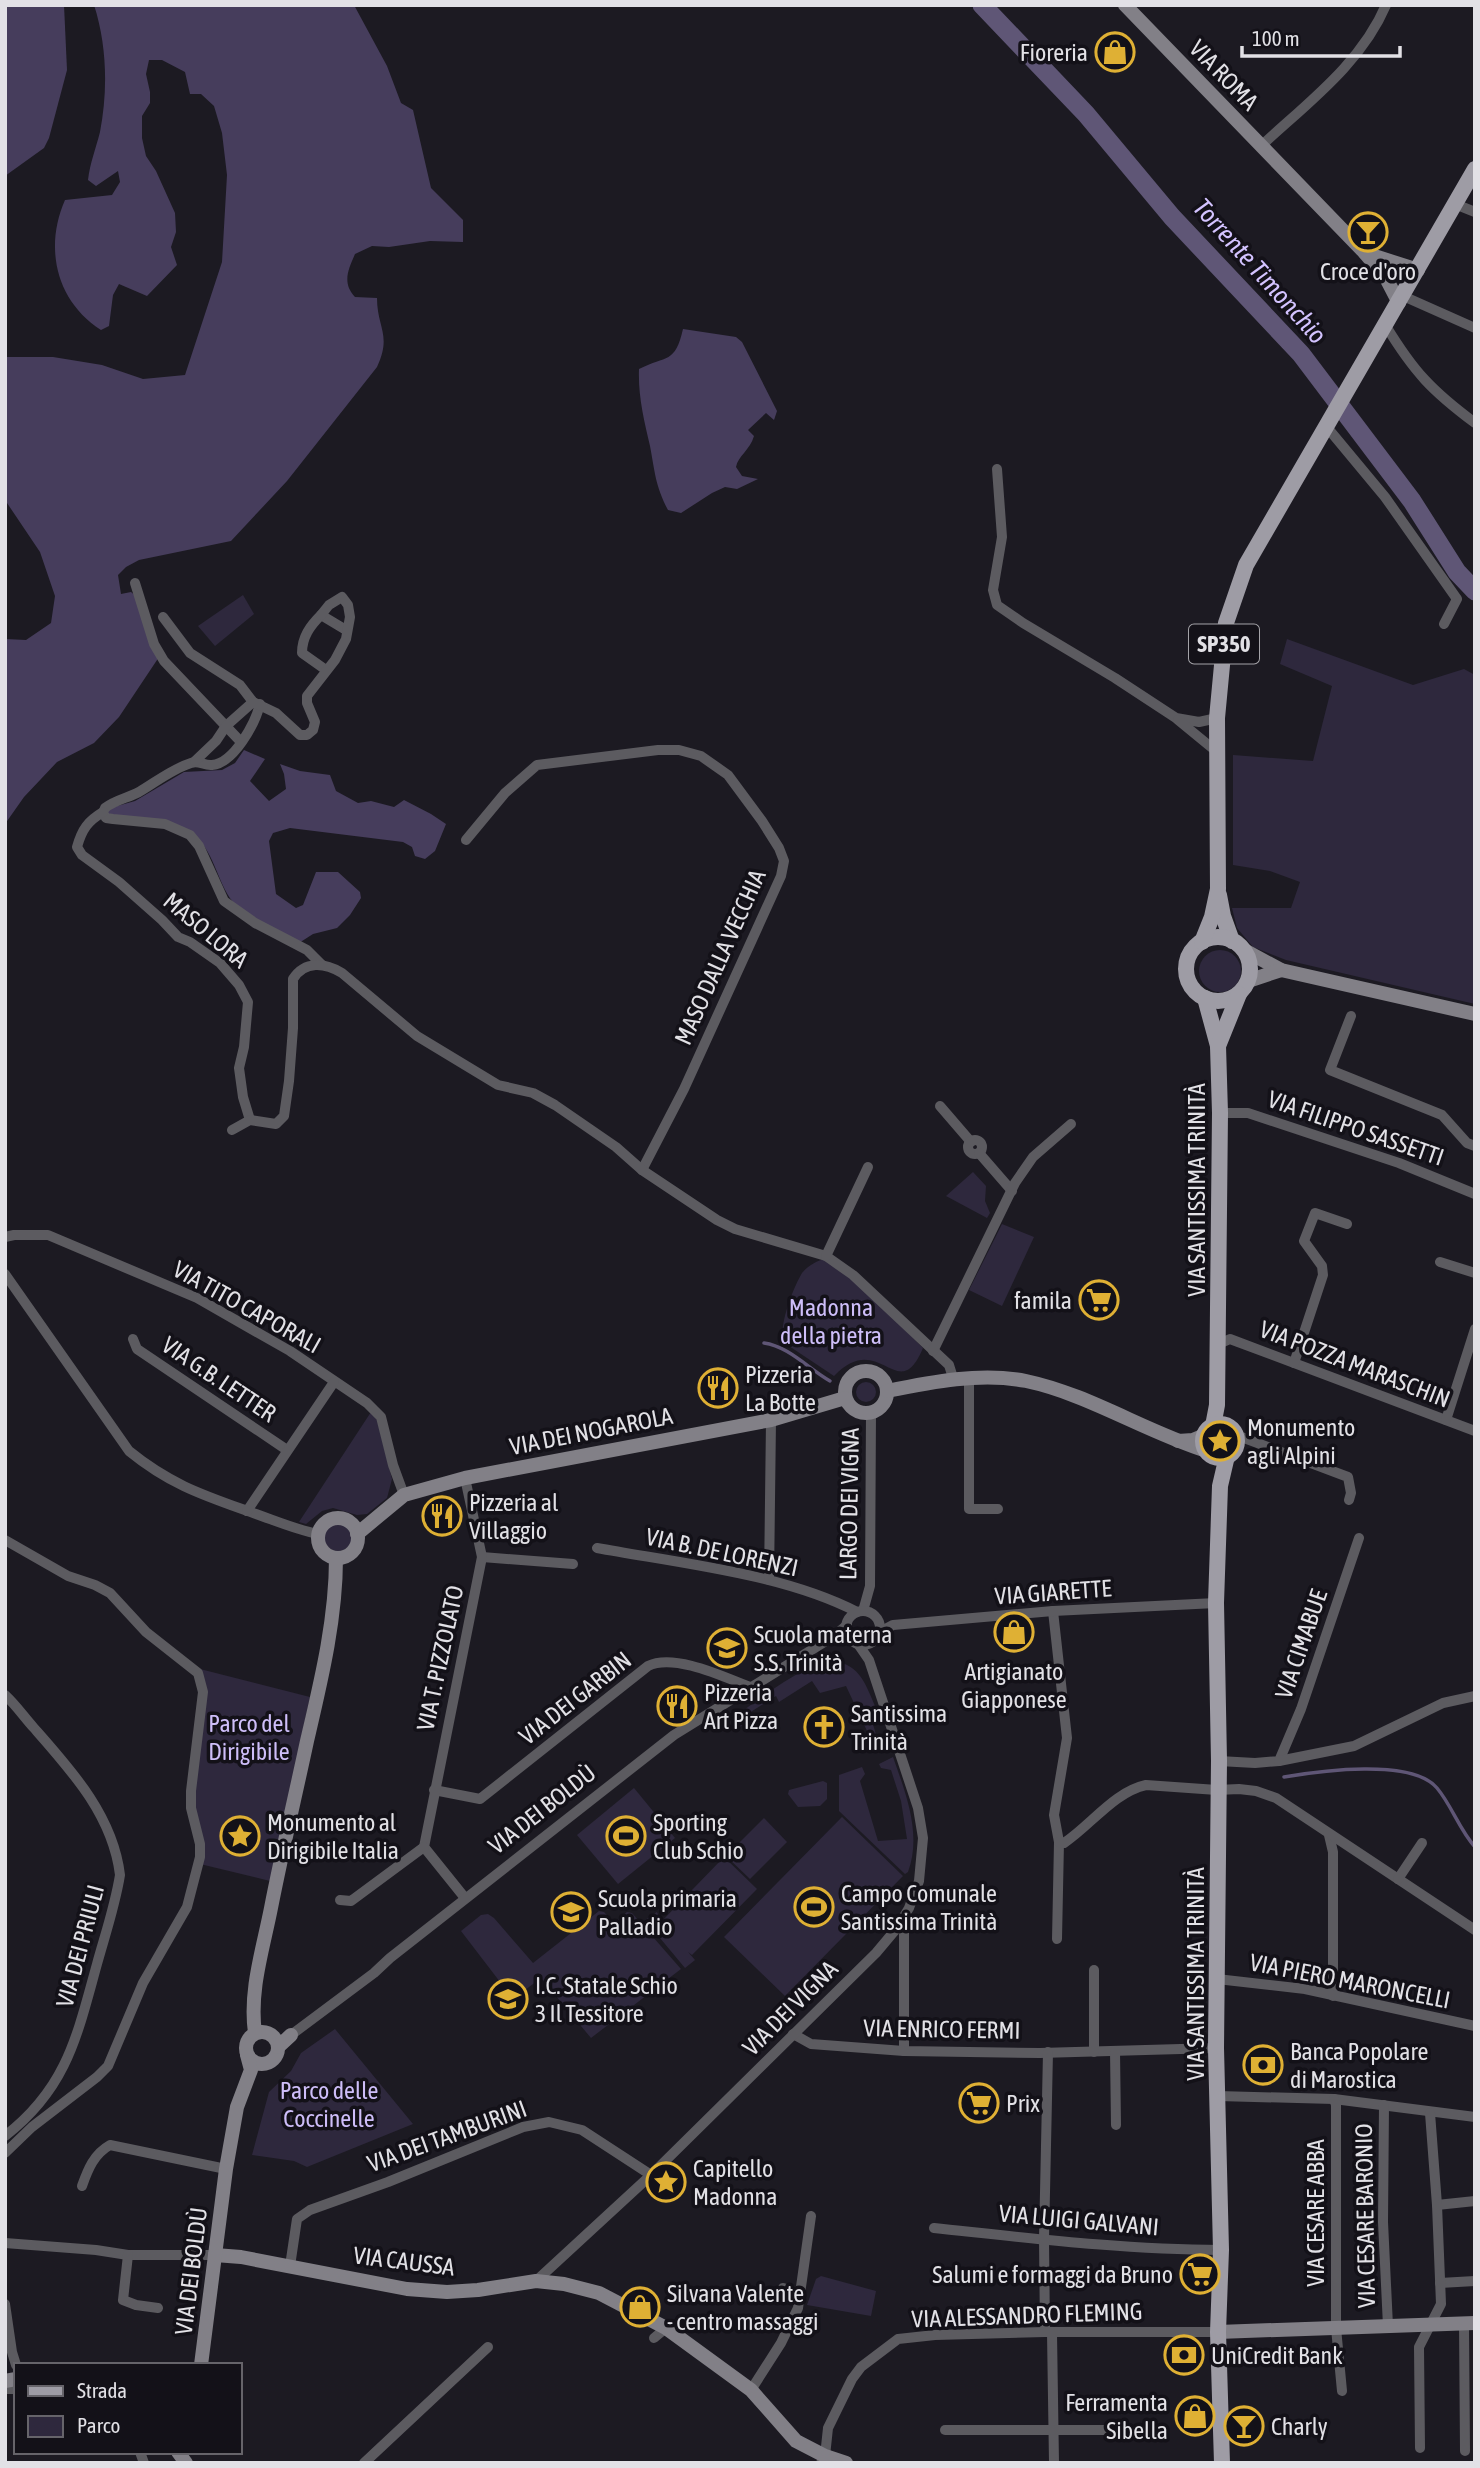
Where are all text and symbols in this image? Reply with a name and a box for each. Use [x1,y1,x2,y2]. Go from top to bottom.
scale bar [1242,14,1400,58]
text: 100 m [1252,26,1300,50]
shop icon: Fioreria [1094,31,1136,73]
street label: VIA ROMA [1184,34,1264,116]
place label: Fioreria [1020,39,1088,66]
water label: Torrente Timonchio [1187,192,1333,350]
bar icon: Croce d'oro [1347,211,1389,253]
place label: Croce d'oro [1320,258,1416,285]
road number: SP350 [1189,624,1259,664]
street label: MASO DALLA VECCHIA [669,865,771,1049]
street label: MASO LORA [158,887,254,973]
street label: VIA SANTISSIMA TRINITÀ [1183,1083,1210,1297]
street label: VIA FILIPPO SASSETTI [1264,1085,1448,1171]
street label: VIA TITO CAPORALI [169,1255,325,1359]
supermarket icon: famila [1078,1279,1120,1321]
place label: famila [1014,1287,1072,1314]
park label: Madonna della pietra [780,1294,882,1349]
street label: VIA POZZA MARASCHIN [1256,1315,1454,1413]
street label: VIA G.B. LETTER [157,1331,281,1427]
place label: Pizzeria La Botte [745,1361,816,1416]
restaurant icon: Pizzeria La Botte [697,1367,739,1409]
street label: VIA DEI NOGAROLA [507,1402,675,1460]
place label: Monumento agli Alpini [1247,1414,1355,1469]
place icon: Monumento agli Alpini [1199,1420,1241,1462]
street label: LARGO DEI VIGNA [834,1427,864,1580]
place label: Pizzeria al Villaggio [469,1489,559,1544]
restaurant icon: Pizzeria al Villaggio [421,1495,463,1537]
street label: VIA B. DE LORENZI [643,1523,801,1581]
street label: VIA GIARETTE [994,1574,1112,1610]
street label: VIA T. PIZZOLATO [411,1583,469,1733]
street label: VIA CIMABUE [1270,1586,1332,1702]
shop icon: Artigianato Giapponese [993,1611,1035,1653]
place label: Scuola materna S.S. Trinità [754,1621,893,1676]
school or university icon: Scuola materna S.S. Trinità [706,1627,748,1669]
street label: VIA DEI GARBIN [514,1646,636,1750]
place label: Artigianato Giapponese [961,1658,1067,1713]
place label: Pizzeria Art Pizza [704,1679,778,1734]
restaurant icon: Pizzeria Art Pizza [656,1685,698,1727]
place label: Santissima Trinità [851,1700,947,1755]
church icon: Santissima Trinità [803,1706,845,1748]
park label: Parco del Dirigibile [208,1710,290,1765]
street label: VIA DEI BOLDÙ [483,1759,601,1859]
place label: Monumento al Dirigibile Italia [267,1809,399,1864]
place label: Sporting Club Schio [653,1809,744,1864]
place icon: Monumento al Dirigibile Italia [219,1815,261,1857]
sports icon: Sporting Club Schio [605,1815,647,1857]
street label: VIA SANTISSIMA TRINITÀ [1182,1867,1209,2081]
place label: Campo Comunale Santissima Trinità [841,1880,997,1935]
street label: VIA DEI PRIULI [51,1882,109,2010]
place label: Scuola primaria Palladio [598,1885,737,1940]
sports icon: Campo Comunale Santissima Trinità [793,1886,835,1928]
school or university icon: Scuola primaria Palladio [550,1891,592,1933]
street label: VIA PIERO MARONCELLI [1247,1948,1453,2014]
street label: VIA DEI VIGNA [737,1955,843,2061]
place label: I.C. Statale Schio 3 Il Tessitore [535,1972,678,2027]
school or university icon: I.C. Statale Schio 3 Il Tessitore [487,1978,529,2020]
street label: VIA ENRICO FERMI [863,2014,1021,2044]
place label: Banca Popolare di Marostica [1290,2038,1428,2093]
bank icon: Banca Popolare di Marostica [1242,2044,1284,2086]
park label: Parco delle Coccinelle [280,2077,378,2132]
supermarket icon: Prix [958,2082,1000,2124]
place label: Prix [1006,2090,1040,2117]
street label: VIA DEI TAMBURINI [364,2095,530,2177]
street label: VIA CESARE BARONIO [1350,2124,1380,2308]
street label: VIA CESARE ABBA [1302,2139,1329,2287]
place label: Capitello Madonna [693,2155,777,2210]
place icon: Capitello Madonna [645,2161,687,2203]
street label: VIA LUIGI GALVANI [998,2200,1160,2240]
street label: VIA DEI BOLDÙ [170,2206,212,2336]
street label: VIA CAUSSA [352,2241,456,2281]
supermarket icon: Salumi e formaggi da Bruno [1179,2253,1221,2295]
place label: Salumi e formaggi da Bruno [932,2261,1173,2288]
place label: Silvana Valente - centro massaggi [667,2280,819,2335]
shop icon: Silvana Valente - centro massaggi [619,2286,661,2328]
street label: VIA ALESSANDRO FLEMING [911,2297,1143,2333]
bank icon: UniCredit Bank [1163,2334,1205,2376]
place label: UniCredit Bank [1211,2342,1343,2369]
legend [14,2363,242,2454]
text: Strada [77,2378,127,2402]
place label: Ferramenta Sibella [1065,2389,1168,2444]
shop icon: Ferramenta Sibella [1174,2395,1216,2437]
bar icon: Charly [1223,2405,1265,2447]
text: Parco [77,2413,120,2437]
place label: Charly [1271,2413,1328,2440]

